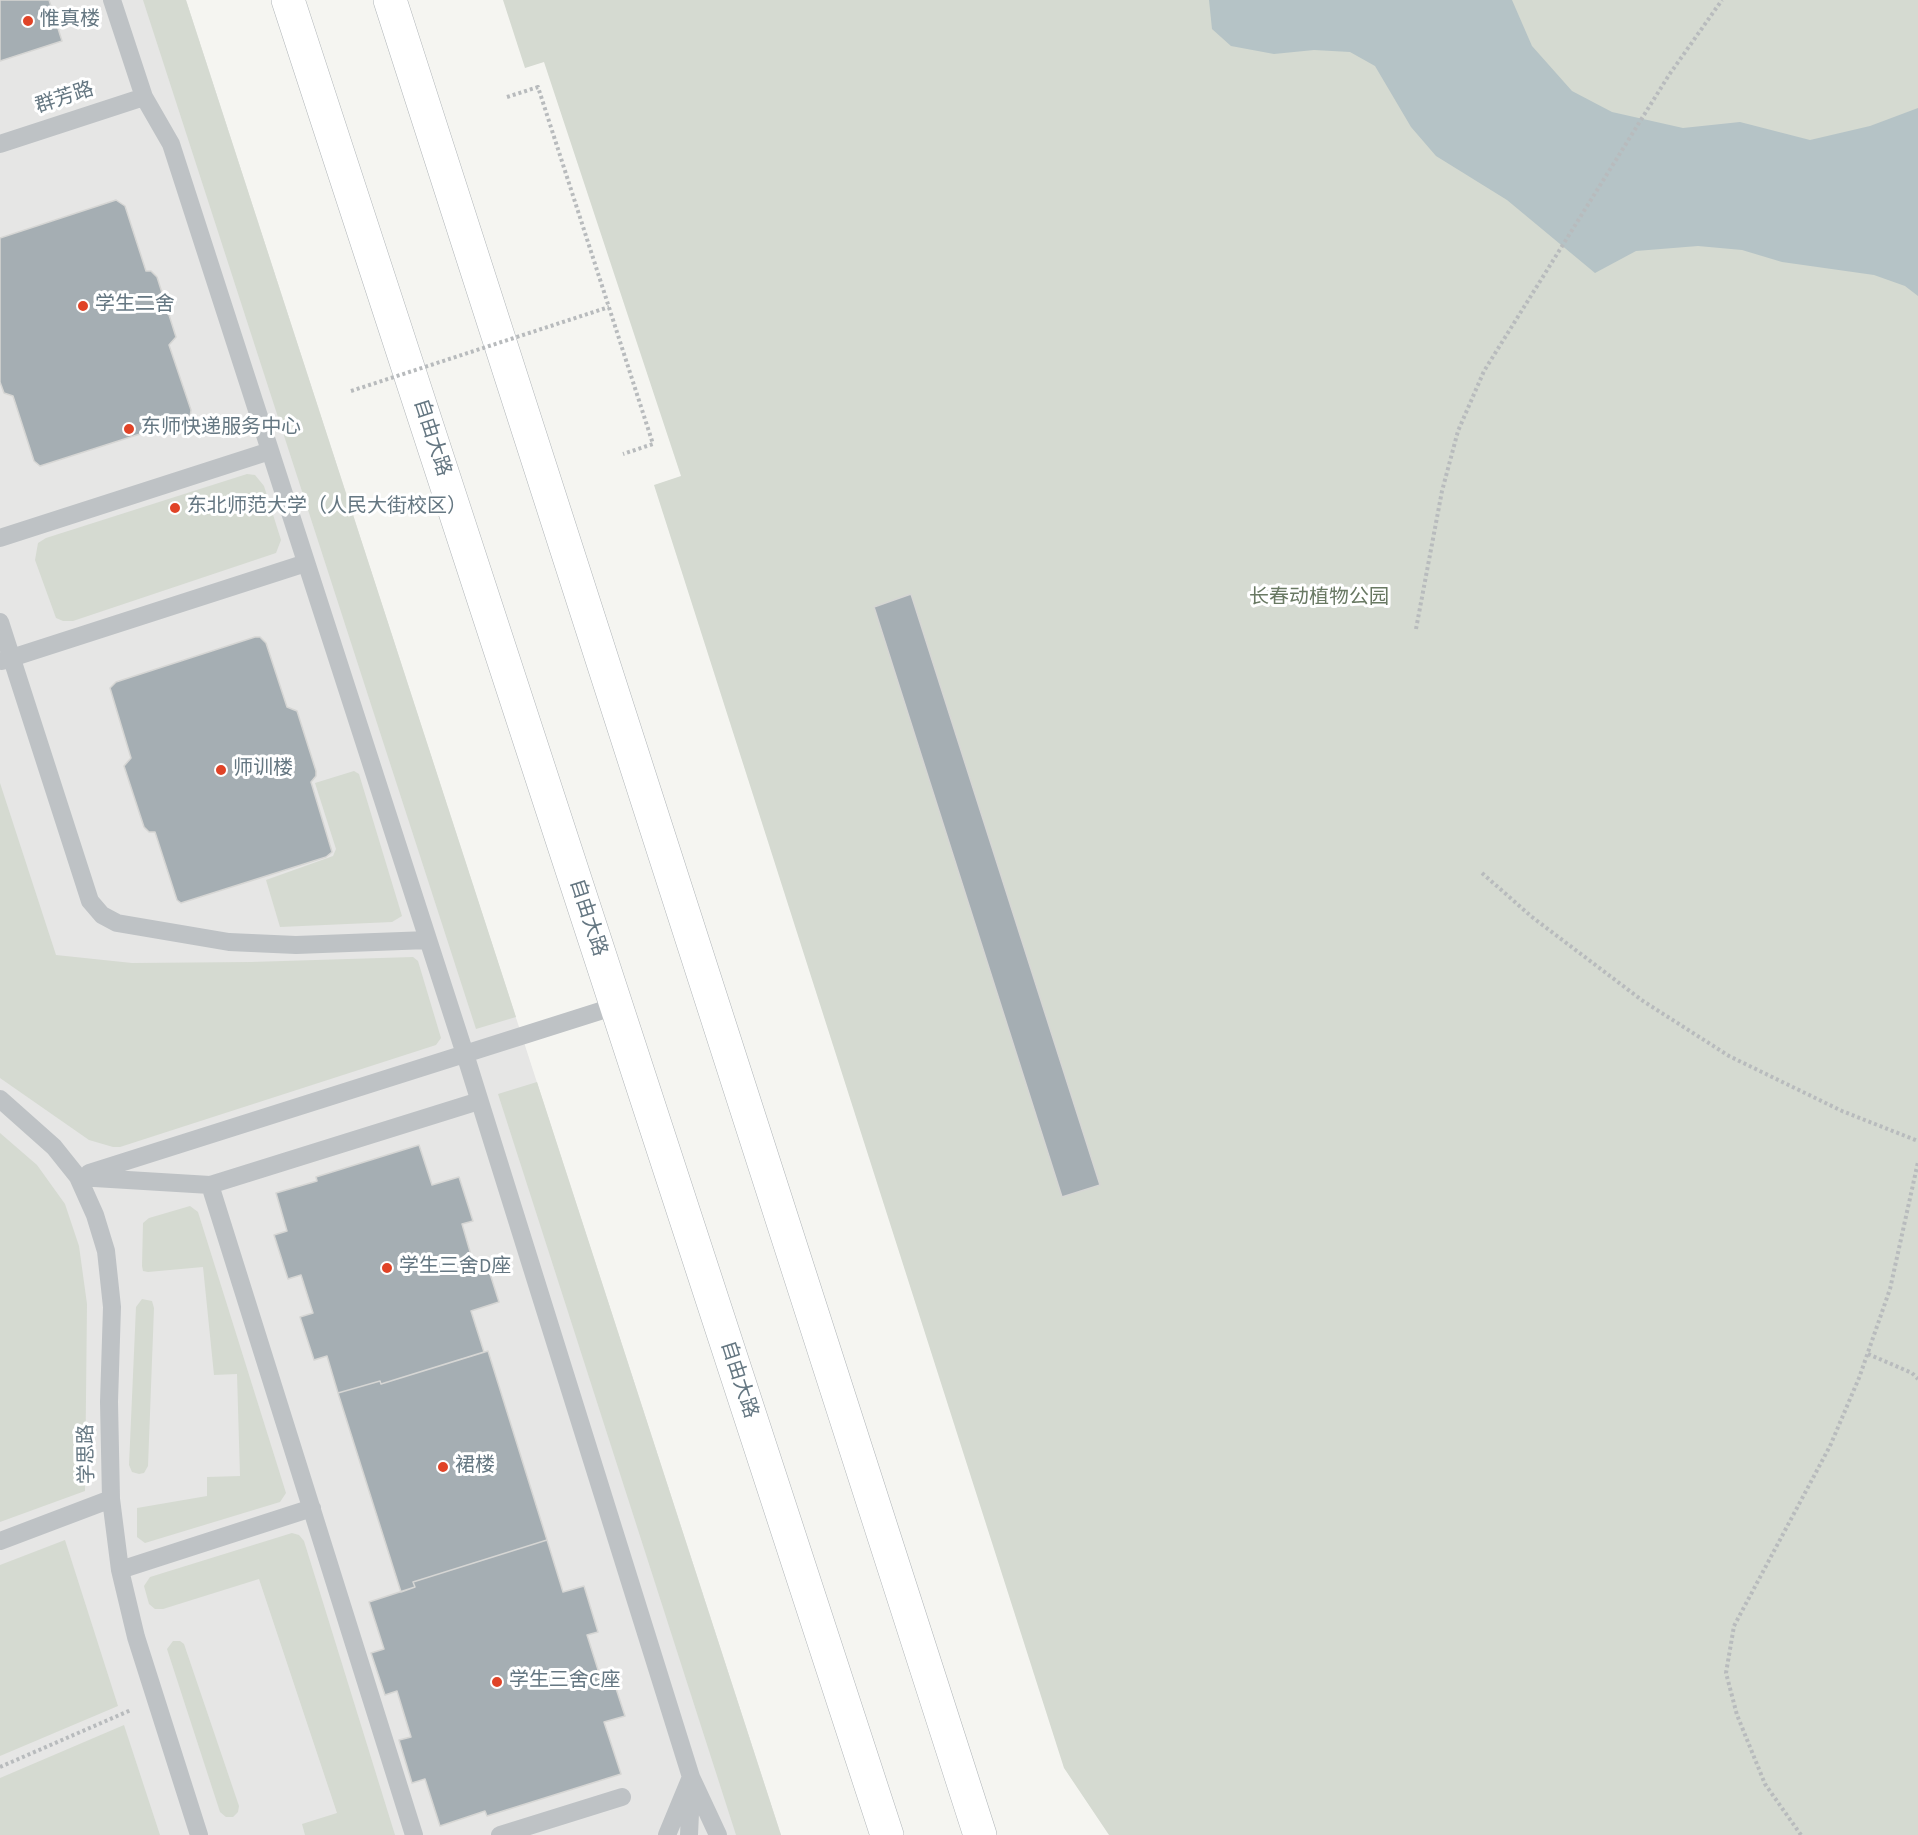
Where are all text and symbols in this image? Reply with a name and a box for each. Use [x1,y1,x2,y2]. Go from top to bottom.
place label: 惟真楼 [40,9,100,33]
marker: 惟真楼 [21,14,35,28]
street label: 群芳路 [33,78,97,120]
place label: 学生二舍 [95,294,175,318]
marker: 学生二舍 [76,299,90,313]
street label: 自由大路 [407,396,455,480]
place label: 东师快递服务中心 [141,417,301,441]
marker: 东师快递服务中心 [122,422,136,436]
place label: 东北师范大学（人民大街校区） [187,496,467,520]
marker: 东北师范大学（人民大街校区） [168,501,182,515]
park label: 长春动植物公园 [1249,587,1389,611]
place label: 师训楼 [233,758,293,782]
marker: 师训楼 [214,763,228,777]
street label: 自由大路 [563,876,611,960]
place label: 学生三舍D座 [399,1256,511,1280]
marker: 学生三舍D座 [380,1261,394,1275]
street label: 自由大路 [714,1338,762,1422]
street label: 学思路 [75,1424,101,1484]
place label: 裙楼 [455,1455,495,1479]
marker: 裙楼 [436,1460,450,1474]
place label: 学生三舍C座 [509,1670,620,1694]
marker: 学生三舍C座 [490,1675,504,1689]

